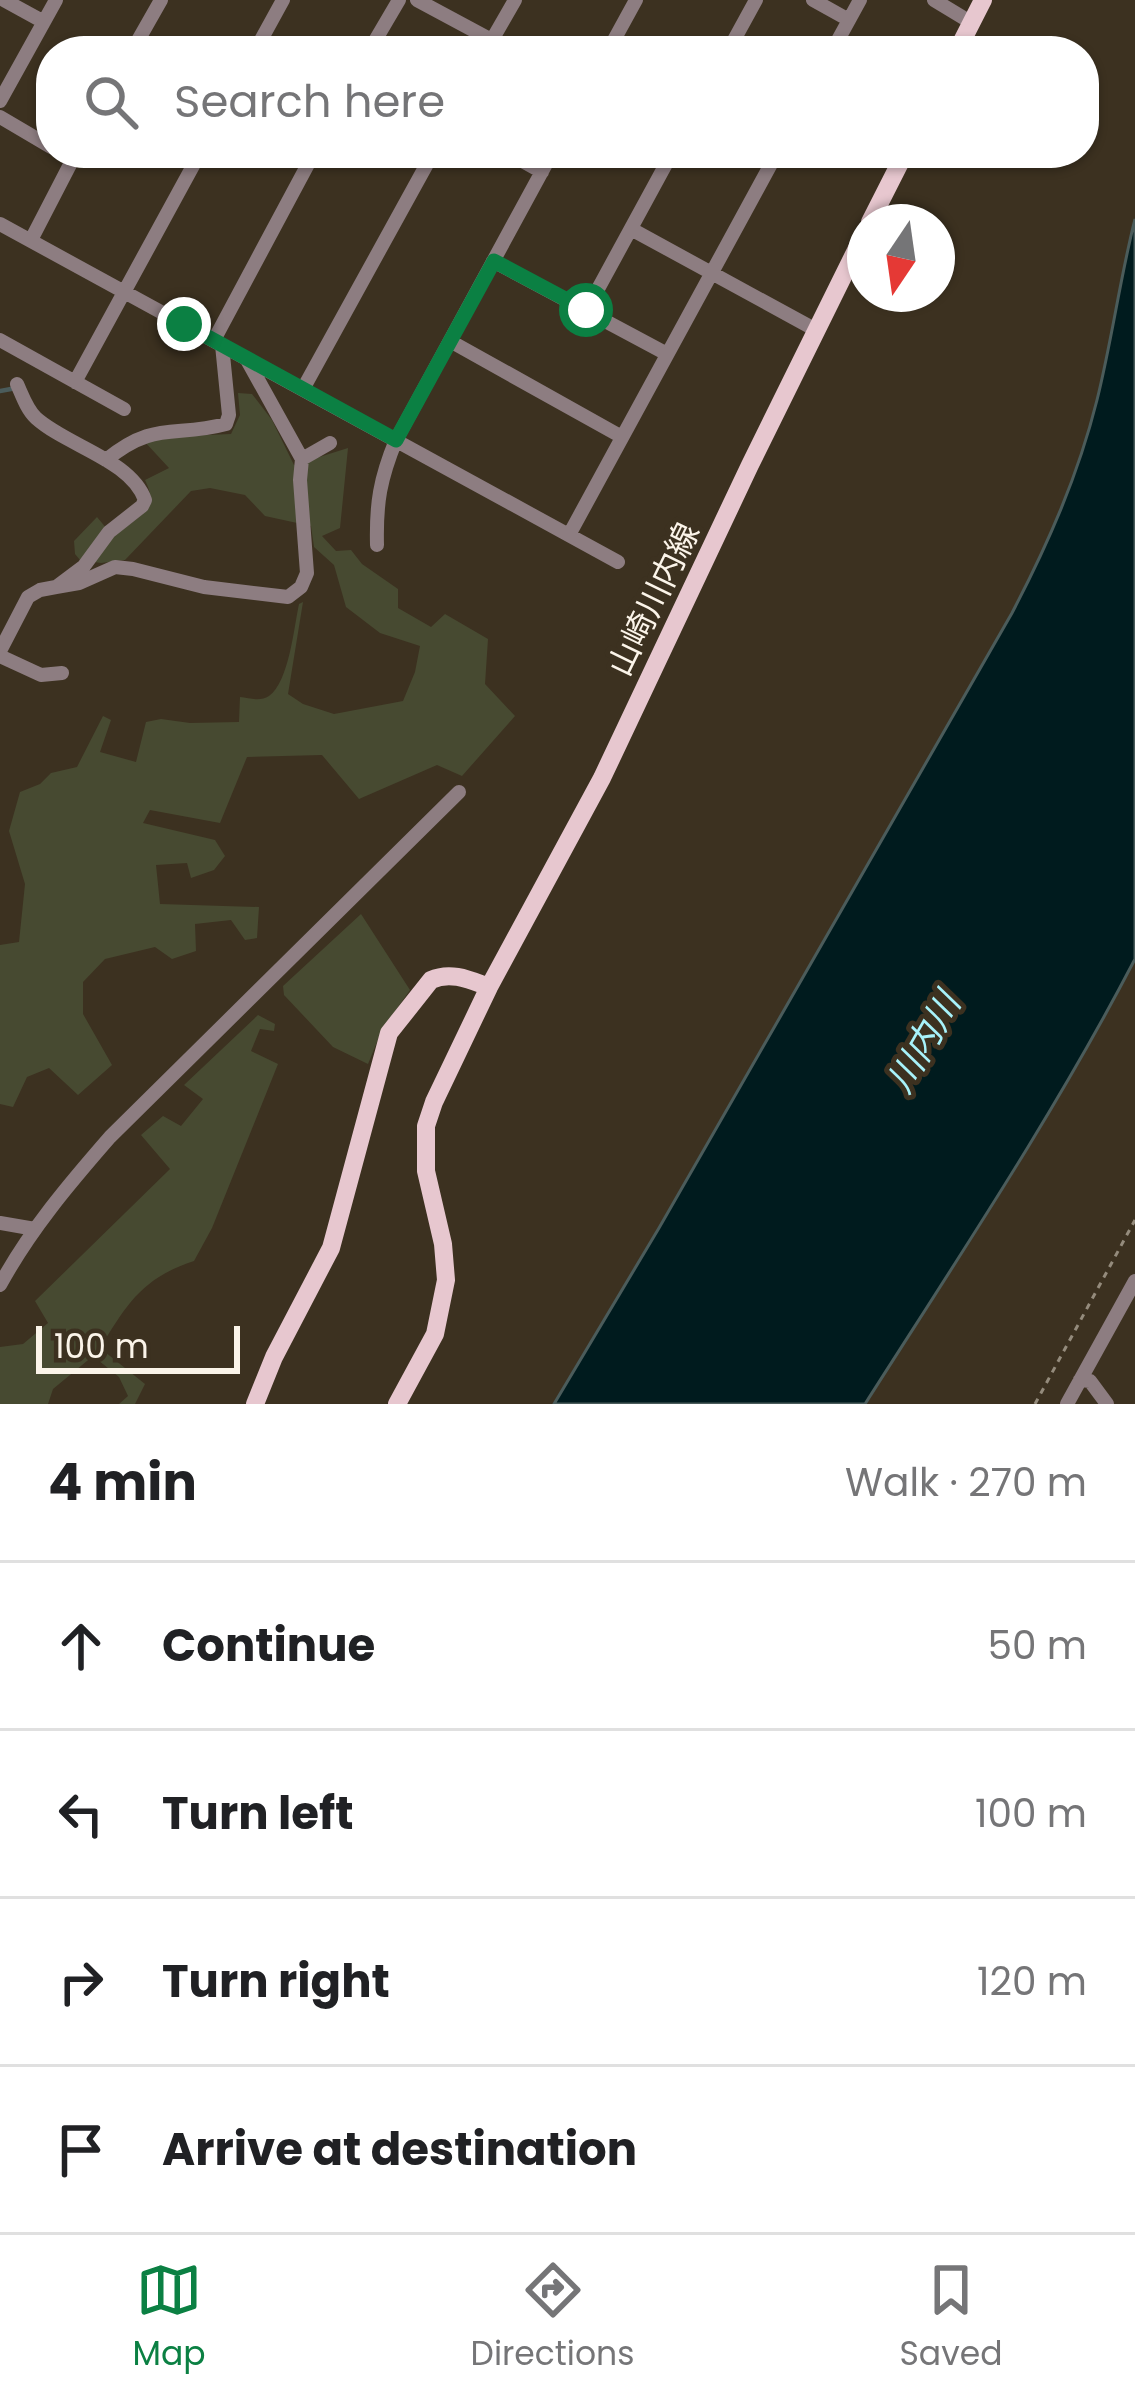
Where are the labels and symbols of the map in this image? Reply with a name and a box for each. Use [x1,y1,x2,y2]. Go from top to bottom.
north arrow [847,204,955,312]
route start [559,283,613,337]
route end [157,297,211,351]
street label: 山崎川内線 [596,515,711,684]
water label: 川内川 [874,979,975,1102]
scale bar [36,1320,240,1373]

